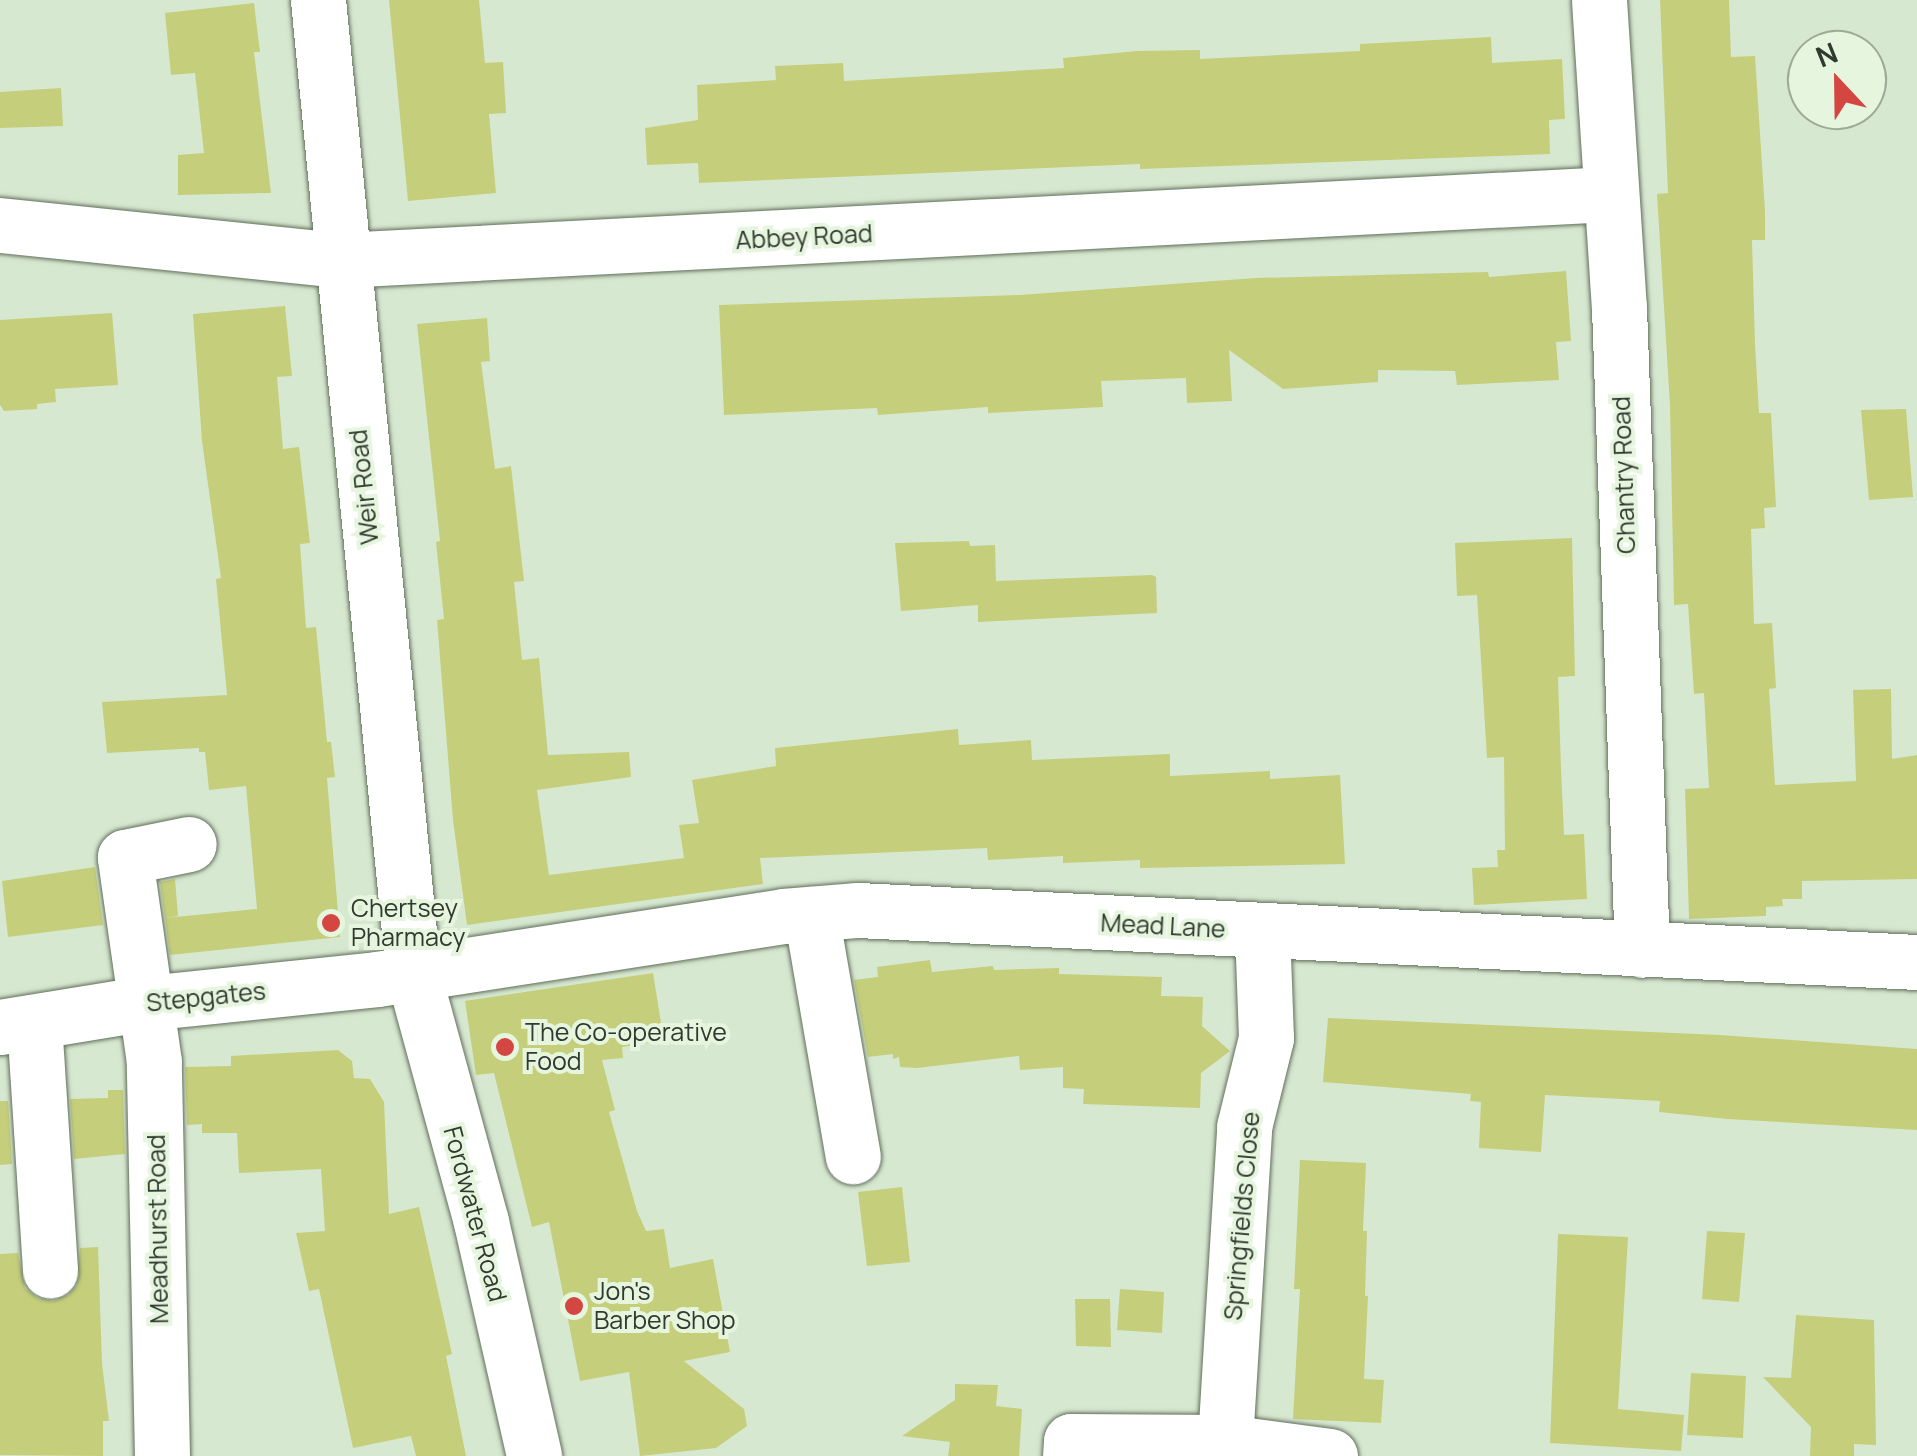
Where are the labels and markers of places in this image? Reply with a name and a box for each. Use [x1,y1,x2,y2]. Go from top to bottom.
place label: Chertsey Pharmacy [351,894,465,953]
marker: Chertsey Pharmacy [320,912,342,934]
place label: The Co-operative Food [525,1018,727,1077]
marker: The Co-operative Food [494,1036,516,1058]
place label: Jon's Barber Shop [594,1277,735,1336]
marker: Jon's Barber Shop [563,1295,585,1317]

